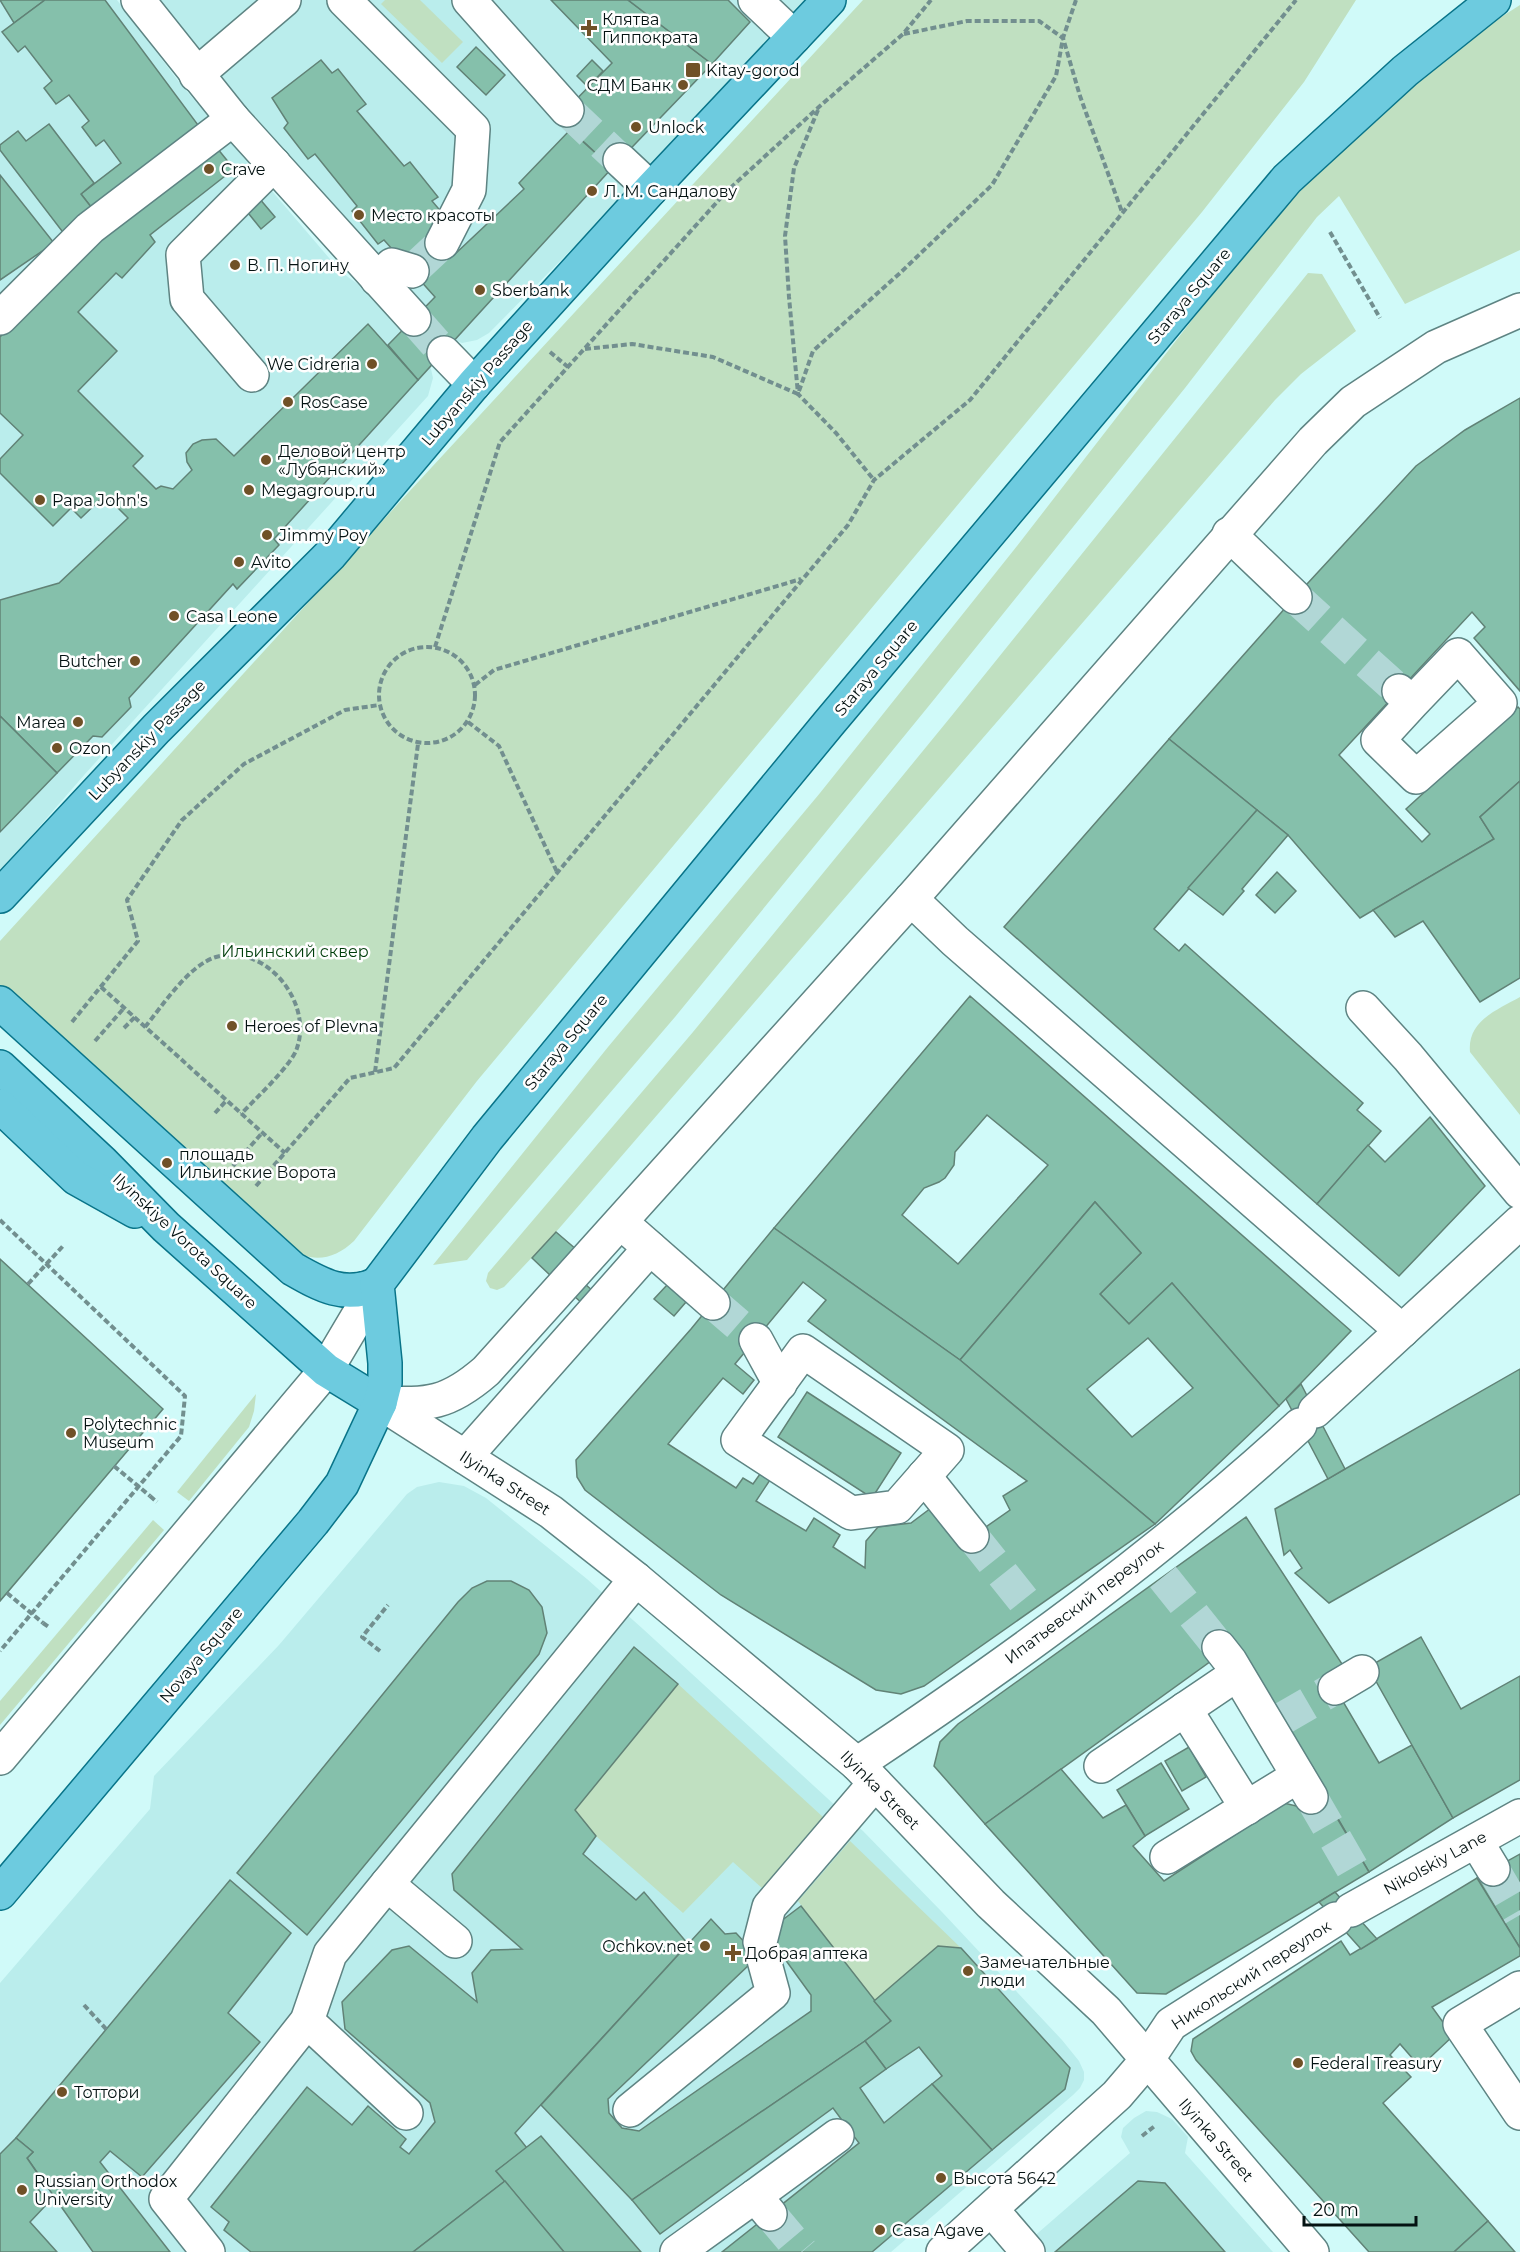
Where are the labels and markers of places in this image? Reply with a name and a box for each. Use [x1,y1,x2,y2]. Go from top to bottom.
place label: Клятва Гиппократа [602,10,698,47]
marker: Клятва Гиппократа [580,19,598,37]
marker: Kitay-gorod [684,61,702,79]
place label: Kitay-gorod [706,61,800,80]
place label: СДМ Банк [587,76,672,95]
marker: СДМ Банк [676,78,690,92]
place label: Unlock [648,118,705,137]
marker: Unlock [629,120,643,134]
place label: Crave [221,160,266,179]
marker: Crave [202,162,216,176]
place label: Л. М. Сандалову [604,182,737,201]
marker: Л. М. Сандалову [585,184,599,198]
place label: Место красоты [371,206,495,225]
marker: Место красоты [352,208,366,222]
place label: В. П. Ногину [247,256,349,275]
marker: В. П. Ногину [228,258,242,272]
place label: Sberbank [492,281,570,300]
marker: Sberbank [473,283,487,297]
place label: We Cidreria [267,355,360,374]
marker: We Cidreria [365,357,379,371]
place label: RosCase [300,393,368,412]
marker: RosCase [281,395,295,409]
place label: Деловой центр «Лубянский» [278,442,406,479]
marker: Деловой центр «Лубянский» [259,453,273,467]
place label: Megagroup.ru [261,481,375,500]
marker: Megagroup.ru [242,483,256,497]
place label: Papa John's [52,491,148,510]
marker: Papa John's [33,493,47,507]
place label: Jimmy Poy [278,526,368,545]
marker: Jimmy Poy [260,528,274,542]
place label: Avito [251,553,291,572]
marker: Avito [232,555,246,569]
place label: Casa Leone [186,607,278,626]
marker: Casa Leone [167,609,181,623]
place label: Butcher [58,652,123,671]
marker: Butcher [128,654,142,668]
place label: Marea [16,713,66,732]
marker: Marea [71,715,85,729]
place label: Ozon [69,739,111,758]
marker: Ozon [50,741,64,755]
place label: Heroes of Plevna [244,1017,378,1036]
marker: Heroes of Plevna [225,1019,239,1033]
place label: площадь Ильинские Ворота [179,1145,336,1182]
marker: площадь Ильинские Ворота [160,1156,174,1170]
place label: Polytechnic Museum [83,1415,177,1452]
marker: Polytechnic Museum [64,1426,78,1440]
place label: Ochkov.net [602,1937,693,1956]
marker: Ochkov.net [698,1939,712,1953]
place label: Добрая аптека [745,1944,868,1963]
marker: Добрая аптека [726,1946,740,1960]
place label: Замечательные люди [980,1953,1110,1990]
marker: Замечательные люди [961,1964,975,1978]
place label: Federal Treasury [1310,2054,1442,2073]
marker: Federal Treasury [1291,2056,1305,2070]
place label: Тоттори [74,2083,140,2102]
marker: Тоттори [55,2085,69,2099]
place label: Высота 5642 [953,2169,1056,2188]
marker: Высота 5642 [934,2171,948,2185]
place label: Russian Orthodox University [34,2172,178,2209]
marker: Russian Orthodox University [15,2183,29,2197]
place label: Casa Agave [892,2221,984,2240]
marker: Casa Agave [873,2223,887,2237]

